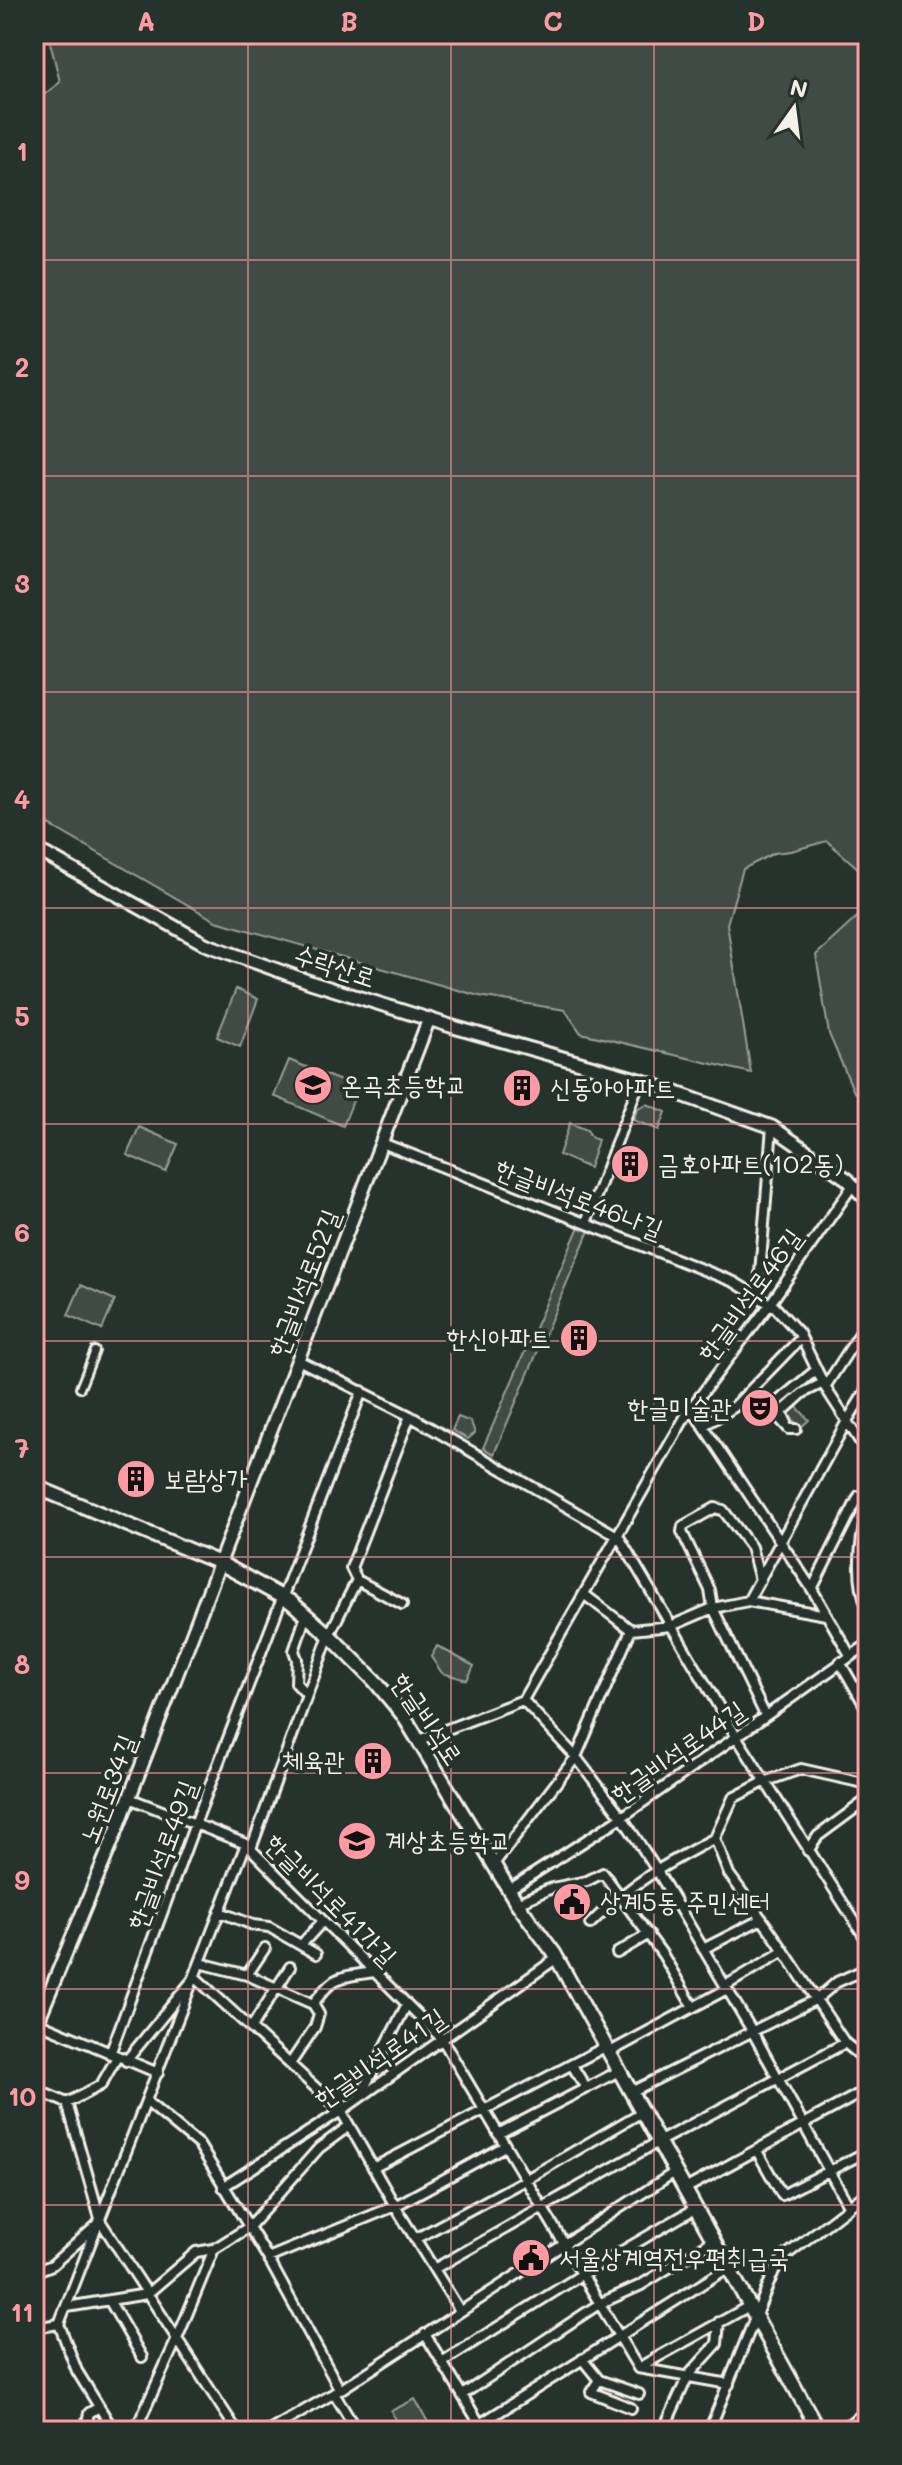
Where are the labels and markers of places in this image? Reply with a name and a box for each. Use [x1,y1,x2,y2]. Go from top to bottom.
school or university icon: 온곡초등학교 [292,1064,334,1106]
place label: 온곡초등학교 [341,1067,467,1101]
building icon: 신동아아파트 [501,1067,543,1109]
place label: 신동아아파트 [550,1070,676,1104]
building icon: 금호아파트(102동) [609,1143,651,1185]
place label: 금호아파트(102동) [658,1146,843,1180]
building icon: 한신아파트 [558,1317,600,1359]
place label: 한신아파트 [446,1320,551,1354]
theatre icon: 한글미술관 [739,1387,781,1429]
place label: 한글미술관 [627,1390,732,1424]
building icon: 보람상가 [115,1458,157,1500]
place label: 보람상가 [164,1461,248,1495]
building icon: 체육관 [352,1740,394,1782]
place label: 체육관 [282,1743,345,1777]
school or university icon: 계상초등학교 [336,1820,378,1862]
place label: 계상초등학교 [385,1823,511,1857]
public building icon: 상계5동 주민센터 [551,1881,593,1923]
place label: 상계5동 주민센터 [600,1884,770,1918]
public building icon: 서울상계역전우편취급국 [510,2237,552,2279]
place label: 서울상계역전우편취급국 [559,2240,789,2274]

